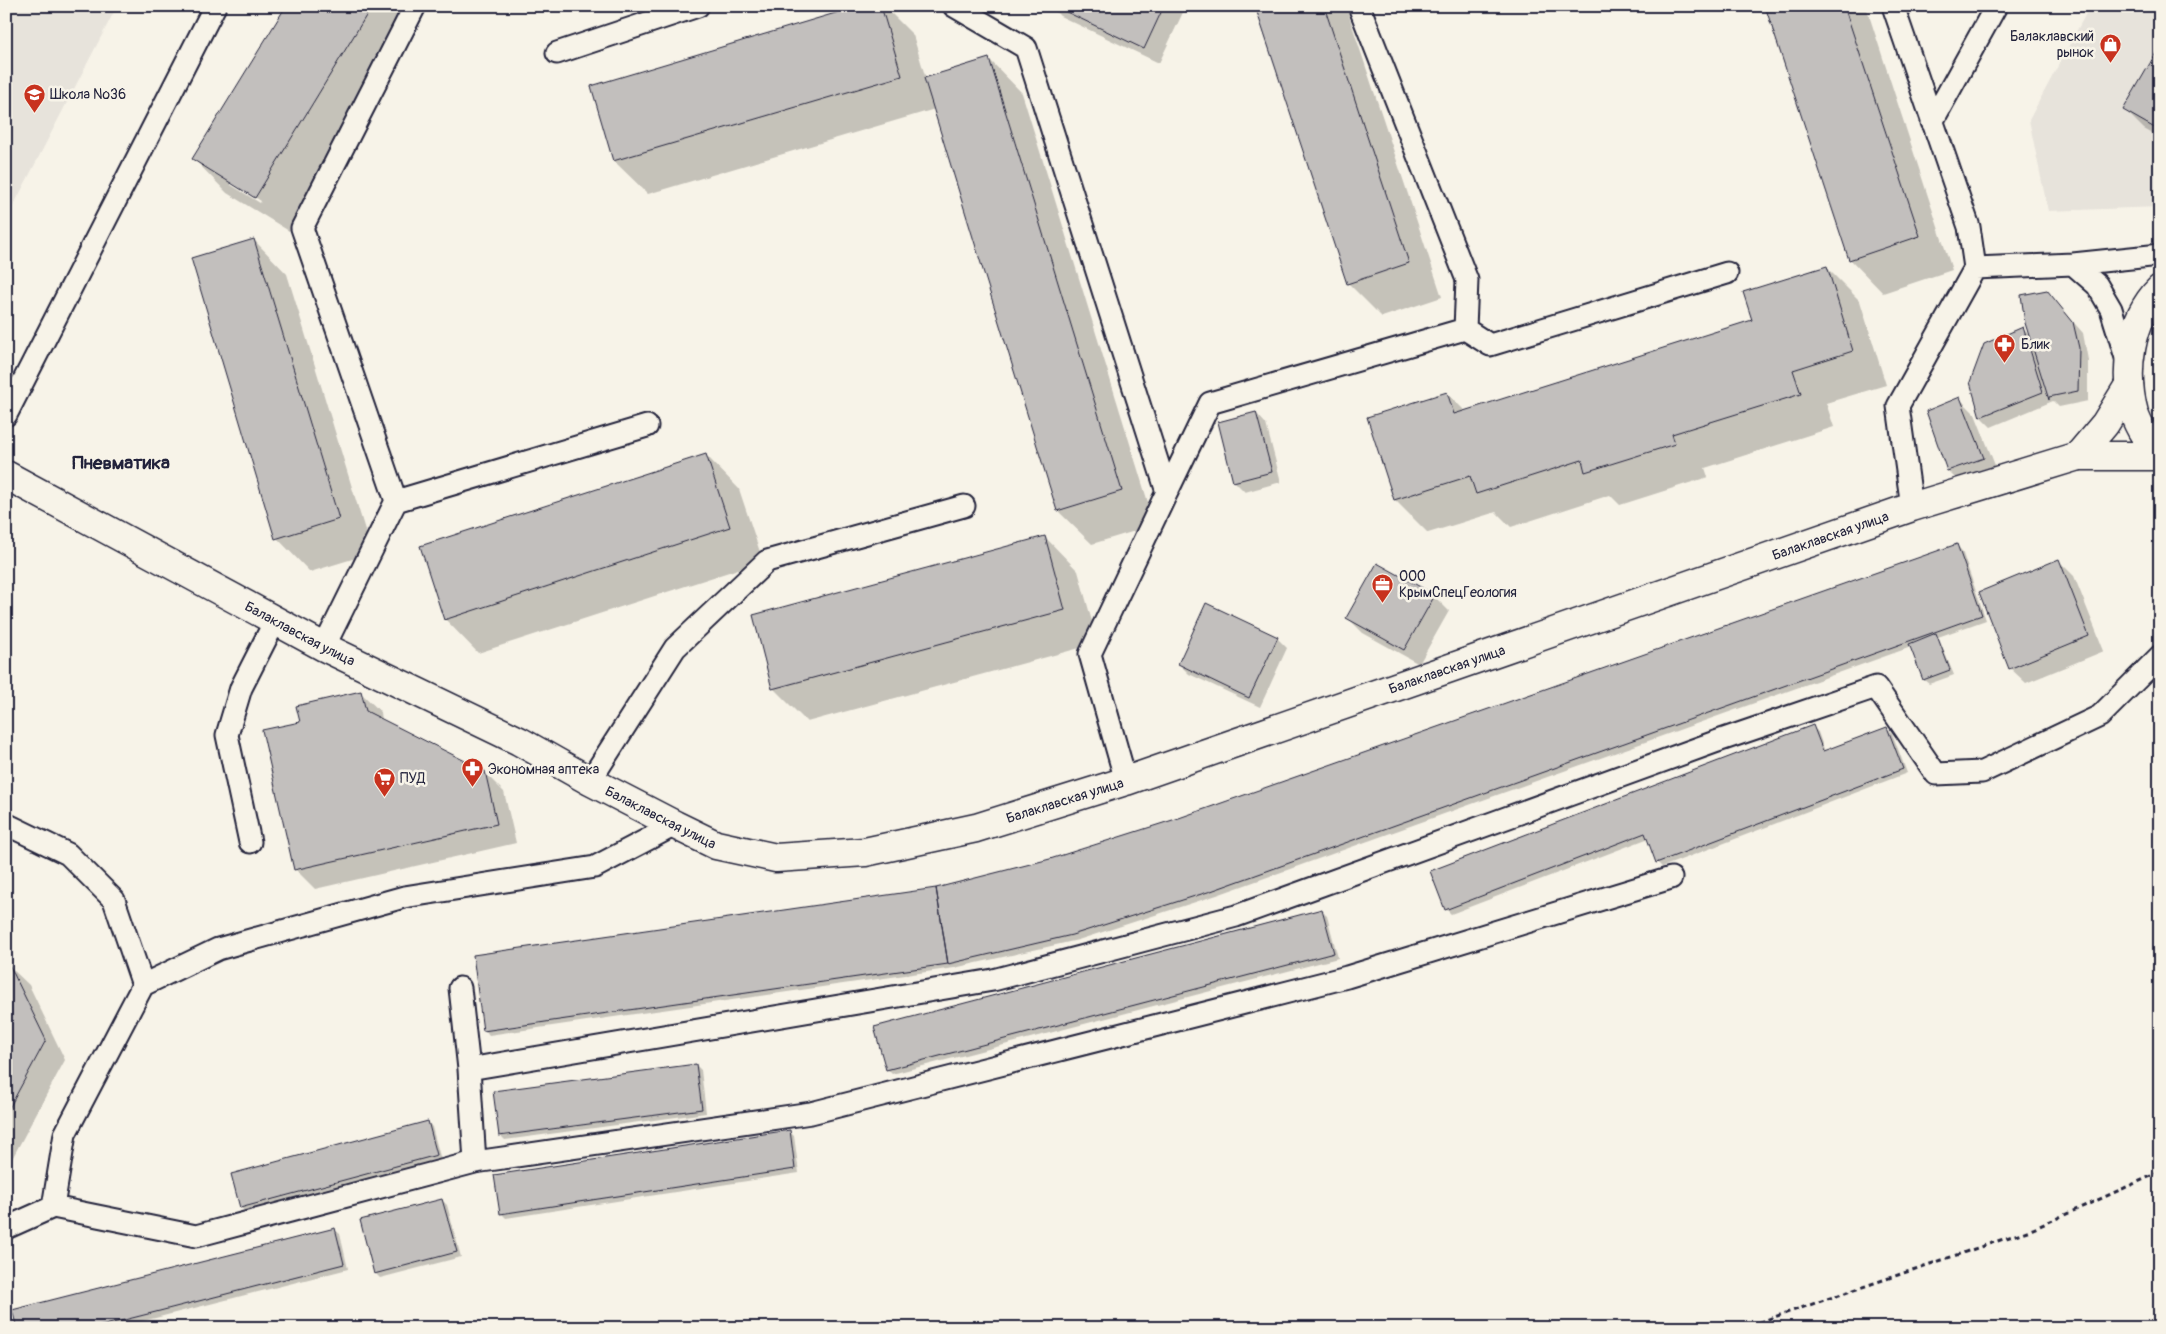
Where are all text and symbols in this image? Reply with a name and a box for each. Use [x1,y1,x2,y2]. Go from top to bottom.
place label: Балаклавский рынок [2010,28,2094,61]
shop icon: Балаклавский рынок [2098,32,2122,63]
school or university icon: Школа №36 [22,82,46,113]
place label: Школа №36 [50,86,126,103]
pharmacy icon: Блик [1993,332,2017,363]
place label: Блик [2021,336,2050,353]
district label: Пневматика [72,451,170,475]
street label: Балаклавская улица [1770,508,1891,564]
place label: ООО КрымСпецГеология [1399,568,1517,601]
office icon: ООО КрымСпецГеология [1371,572,1395,603]
street label: Балаклавская улица [242,598,358,670]
street label: Балаклавская улица [1387,641,1508,698]
pharmacy icon: Экономная аптека [460,757,484,788]
place label: Экономная аптека [488,761,599,778]
supermarket icon: ПУД [372,766,396,797]
place label: ПУД [400,770,426,787]
street label: Балаклавская улица [1004,774,1126,827]
street label: Балаклавская улица [602,782,719,853]

